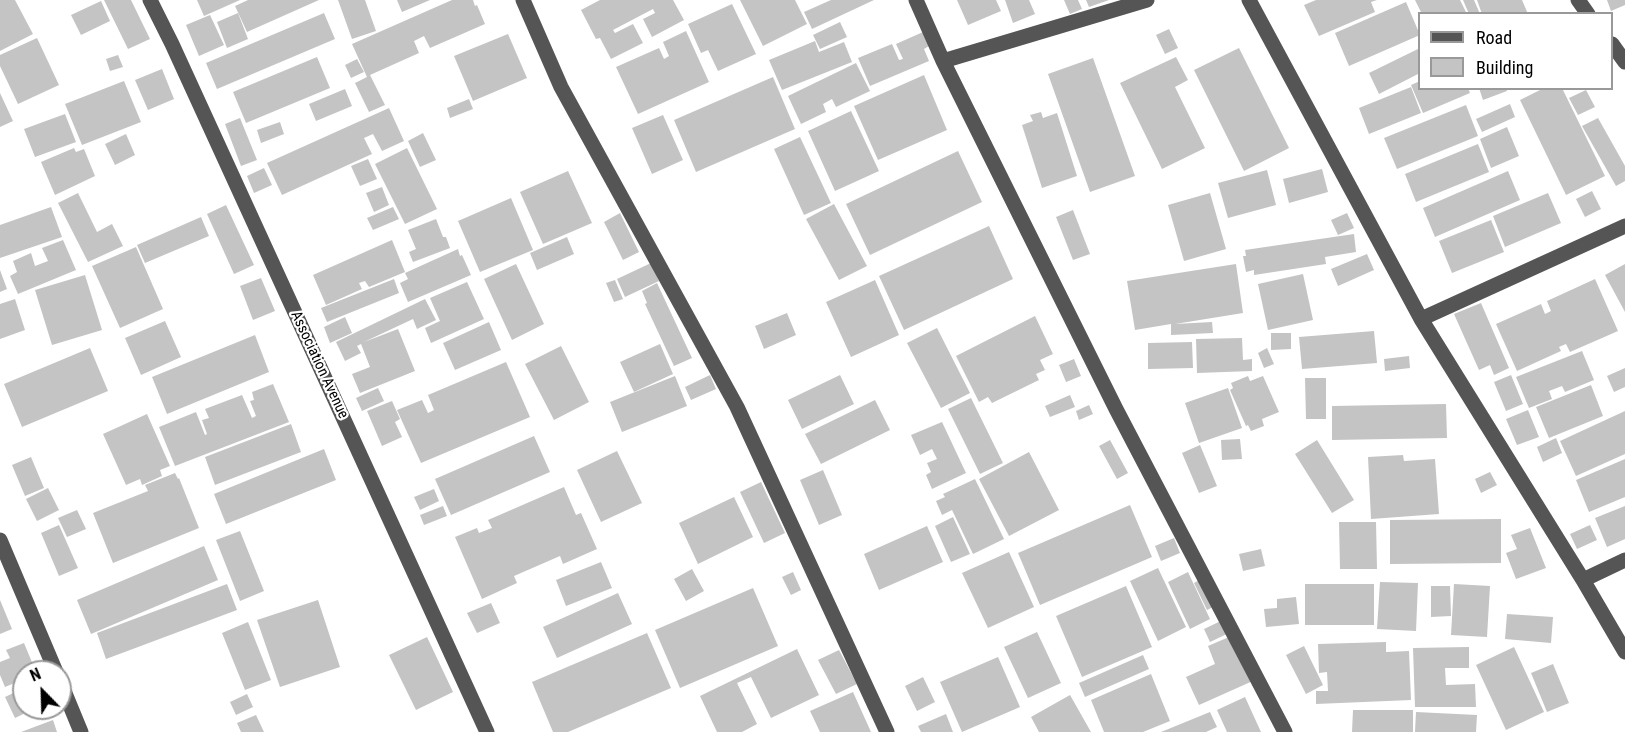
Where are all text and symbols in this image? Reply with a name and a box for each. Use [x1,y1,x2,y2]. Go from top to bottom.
legend [1418,12,1613,90]
text: Road [1476,27,1512,48]
text: Building [1476,57,1533,78]
street label: Association Avenue [286,308,352,422]
north arrow [12,660,72,720]
text: N [27,664,44,685]

